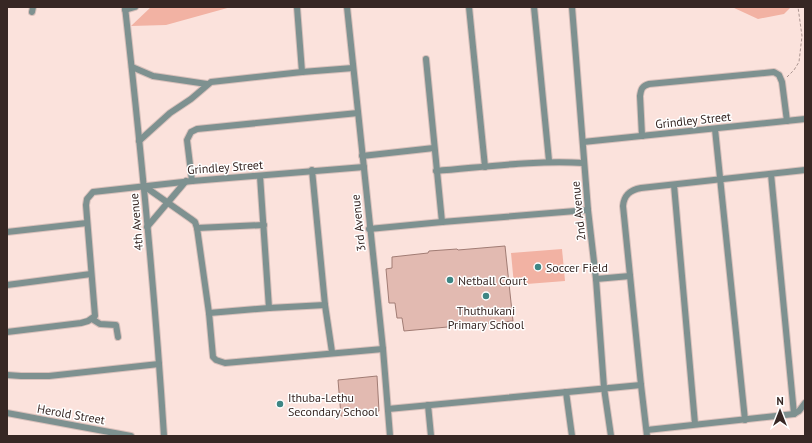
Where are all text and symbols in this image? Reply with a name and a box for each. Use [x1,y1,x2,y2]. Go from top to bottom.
street label: Grindley Street [654,109,732,131]
street label: Grindley Street [187,157,263,177]
street label: 2nd Avenue [567,180,589,242]
street label: 4th Avenue [126,193,146,251]
street label: 3rd Avenue [348,194,368,252]
place label: Soccer Field [546,260,608,275]
marker: Soccer Field [533,262,543,272]
place label: Netball Court [458,273,527,288]
marker: Netball Court [445,275,455,285]
marker: Thuthukani Primary School [481,291,491,301]
place label: Thuthukani Primary School [448,303,525,332]
place label: Ithuba-Lethu Secondary School [288,390,379,419]
north arrow [760,391,800,431]
text: N [776,394,784,408]
marker: Ithuba-Lethu Secondary School [275,399,285,409]
street label: Herold Street [36,401,106,427]

